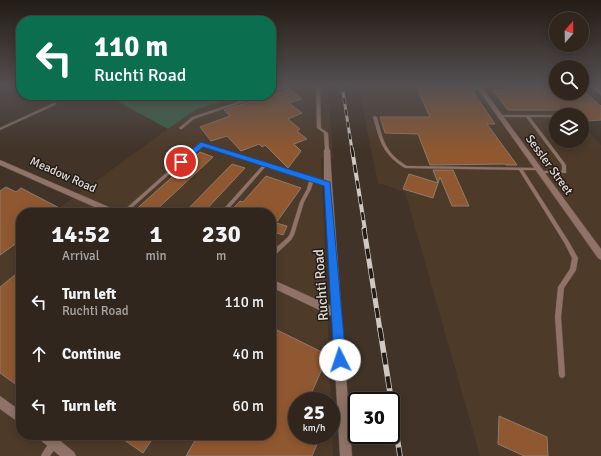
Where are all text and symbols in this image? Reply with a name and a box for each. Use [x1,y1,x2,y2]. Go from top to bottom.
north arrow [549,12,589,52]
map controls [549,12,589,148]
text: 110 m [94,30,168,64]
icon: left [28,32,80,84]
button: search [549,60,589,100]
text: Ruchti Road [94,64,186,86]
button: layers [549,108,589,148]
street label: Sessler Street [522,132,576,198]
pin [164,145,198,179]
icon: arrive [170,151,192,173]
street label: Meadow Road [27,154,99,196]
text: 14:52 [51,219,110,249]
text: 1 [150,219,162,249]
text: 230 [202,219,241,249]
text: Arrival [62,248,99,264]
text: min [146,248,167,264]
text: m [216,248,226,264]
street label: Ruchti Road [310,249,332,321]
text: Turn left [62,285,116,303]
icon: left [28,291,50,313]
text: 110 m [224,293,264,311]
text: Ruchti Road [62,303,129,319]
position arrow [319,339,361,381]
icon: ahead [28,343,50,365]
text: Continue [62,345,121,363]
text: 40 m [233,345,264,363]
speed limit sign: 30 [348,392,400,444]
icon: left [28,395,50,417]
text: Turn left [62,397,116,415]
text: 60 m [233,397,264,415]
text: 25 [303,400,325,425]
text: km/h [303,422,325,434]

